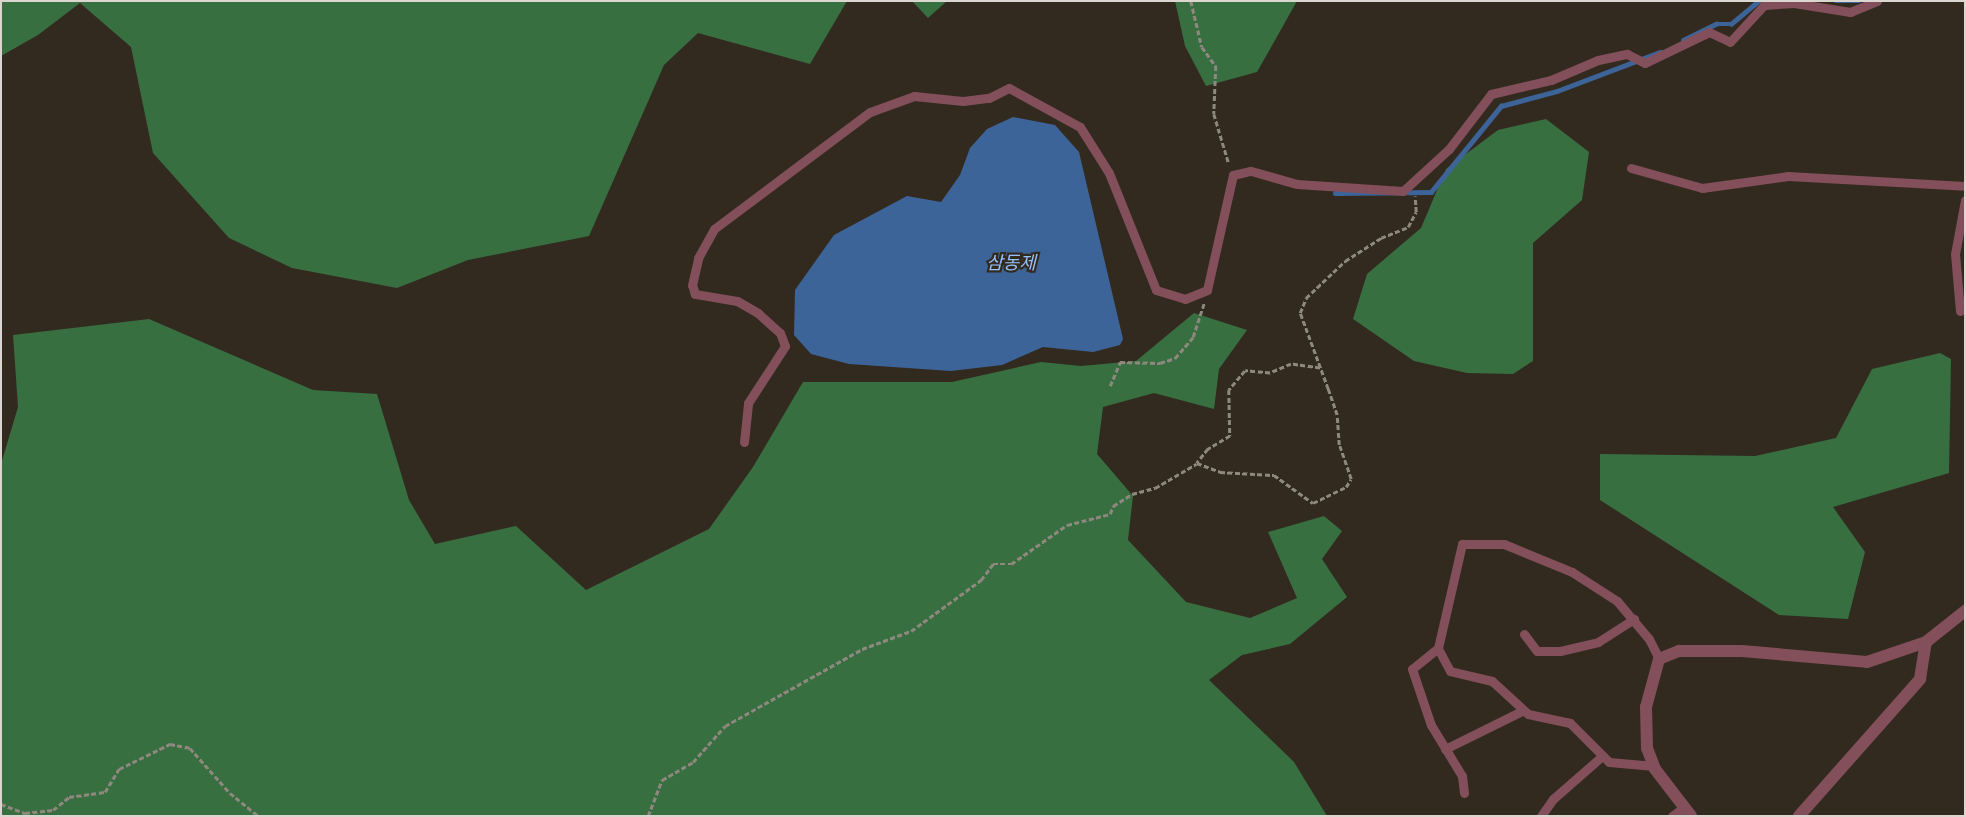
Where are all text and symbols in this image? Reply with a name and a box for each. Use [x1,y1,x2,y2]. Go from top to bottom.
water label: 삼동제 [986,251,1036,273]

